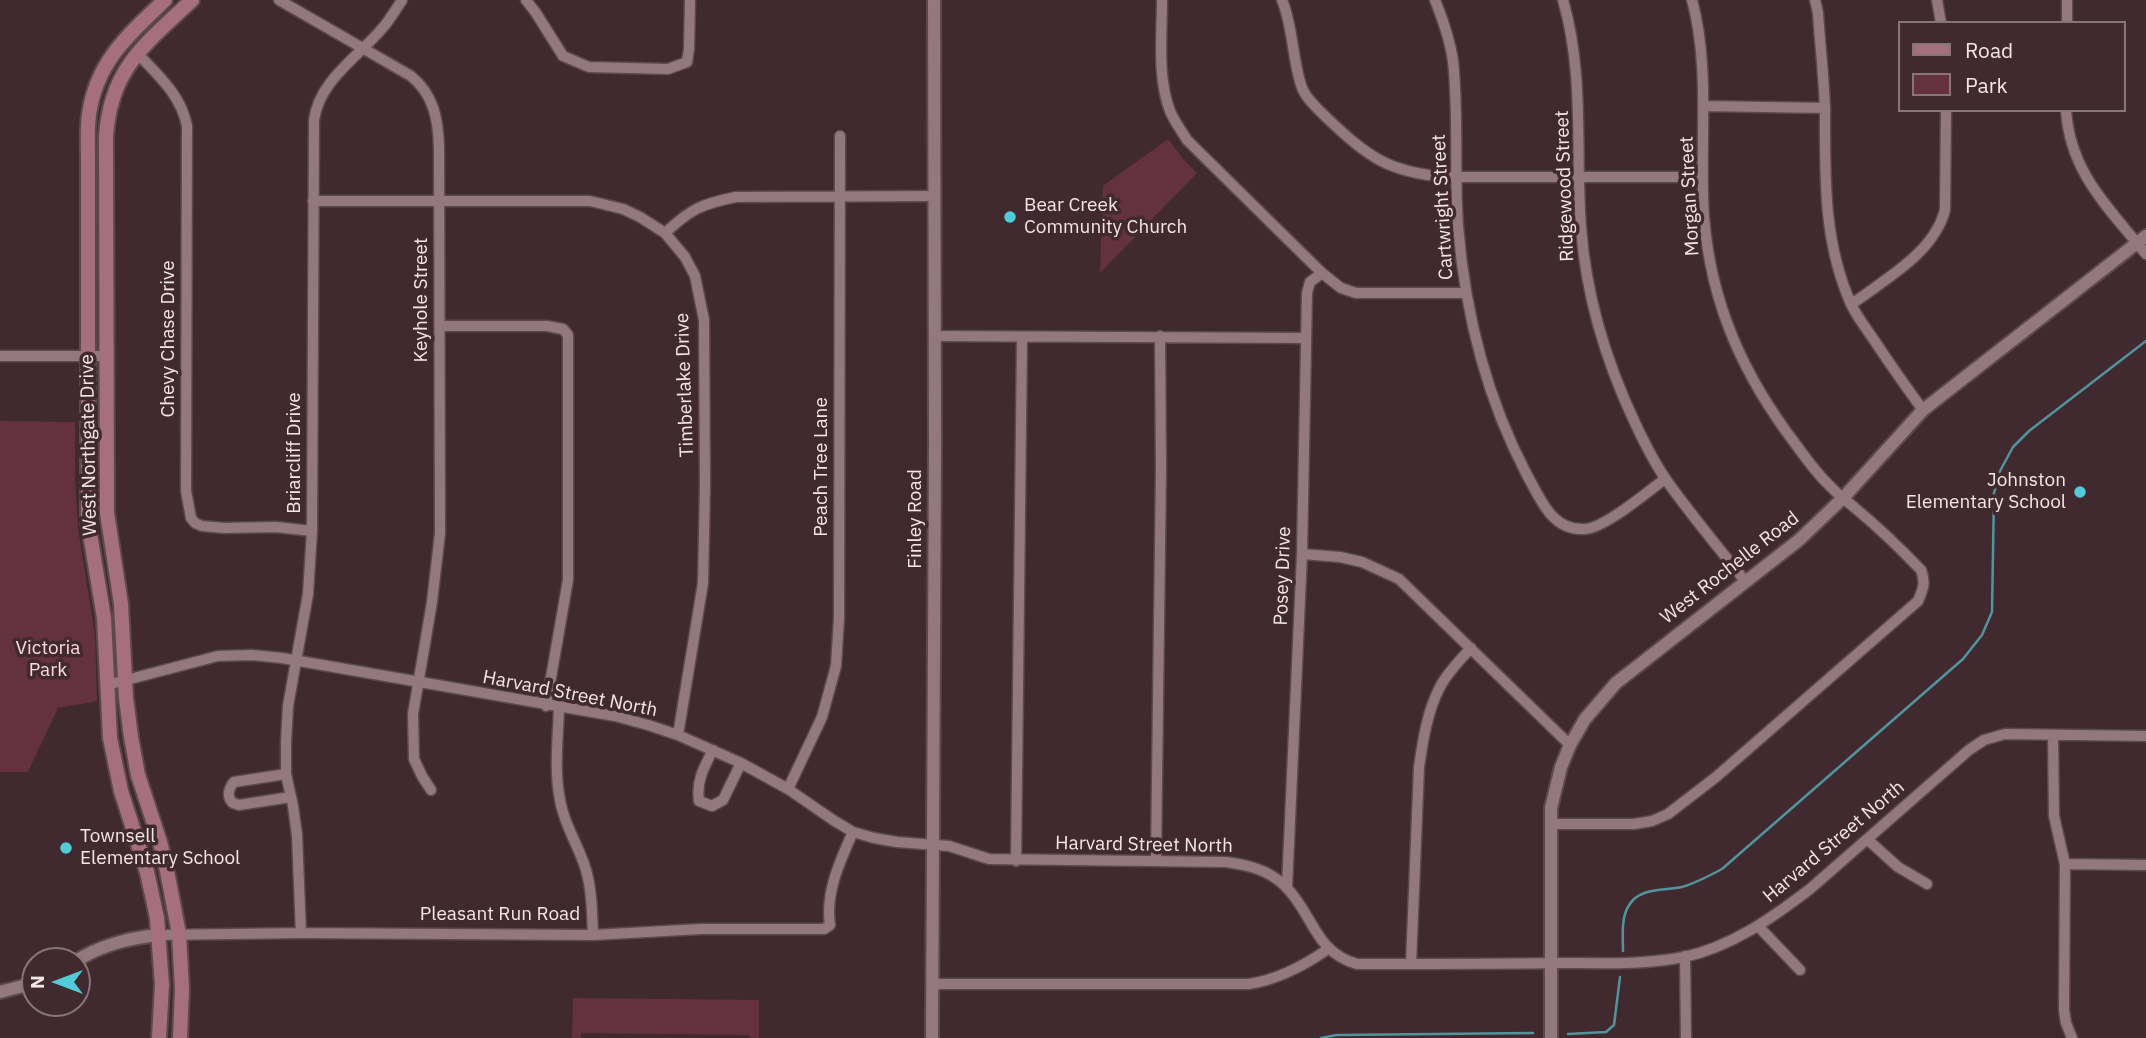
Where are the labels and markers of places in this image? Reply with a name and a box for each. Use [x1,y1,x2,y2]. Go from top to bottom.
place label: Bear Creek Community Church [1024,195,1187,239]
marker: Bear Creek Community Church [1002,209,1018,225]
place label: Johnston Elementary School [1906,470,2066,514]
marker: Johnston Elementary School [2072,484,2088,500]
place label: Townsell Elementary School [80,826,240,870]
marker: Townsell Elementary School [58,840,74,856]

